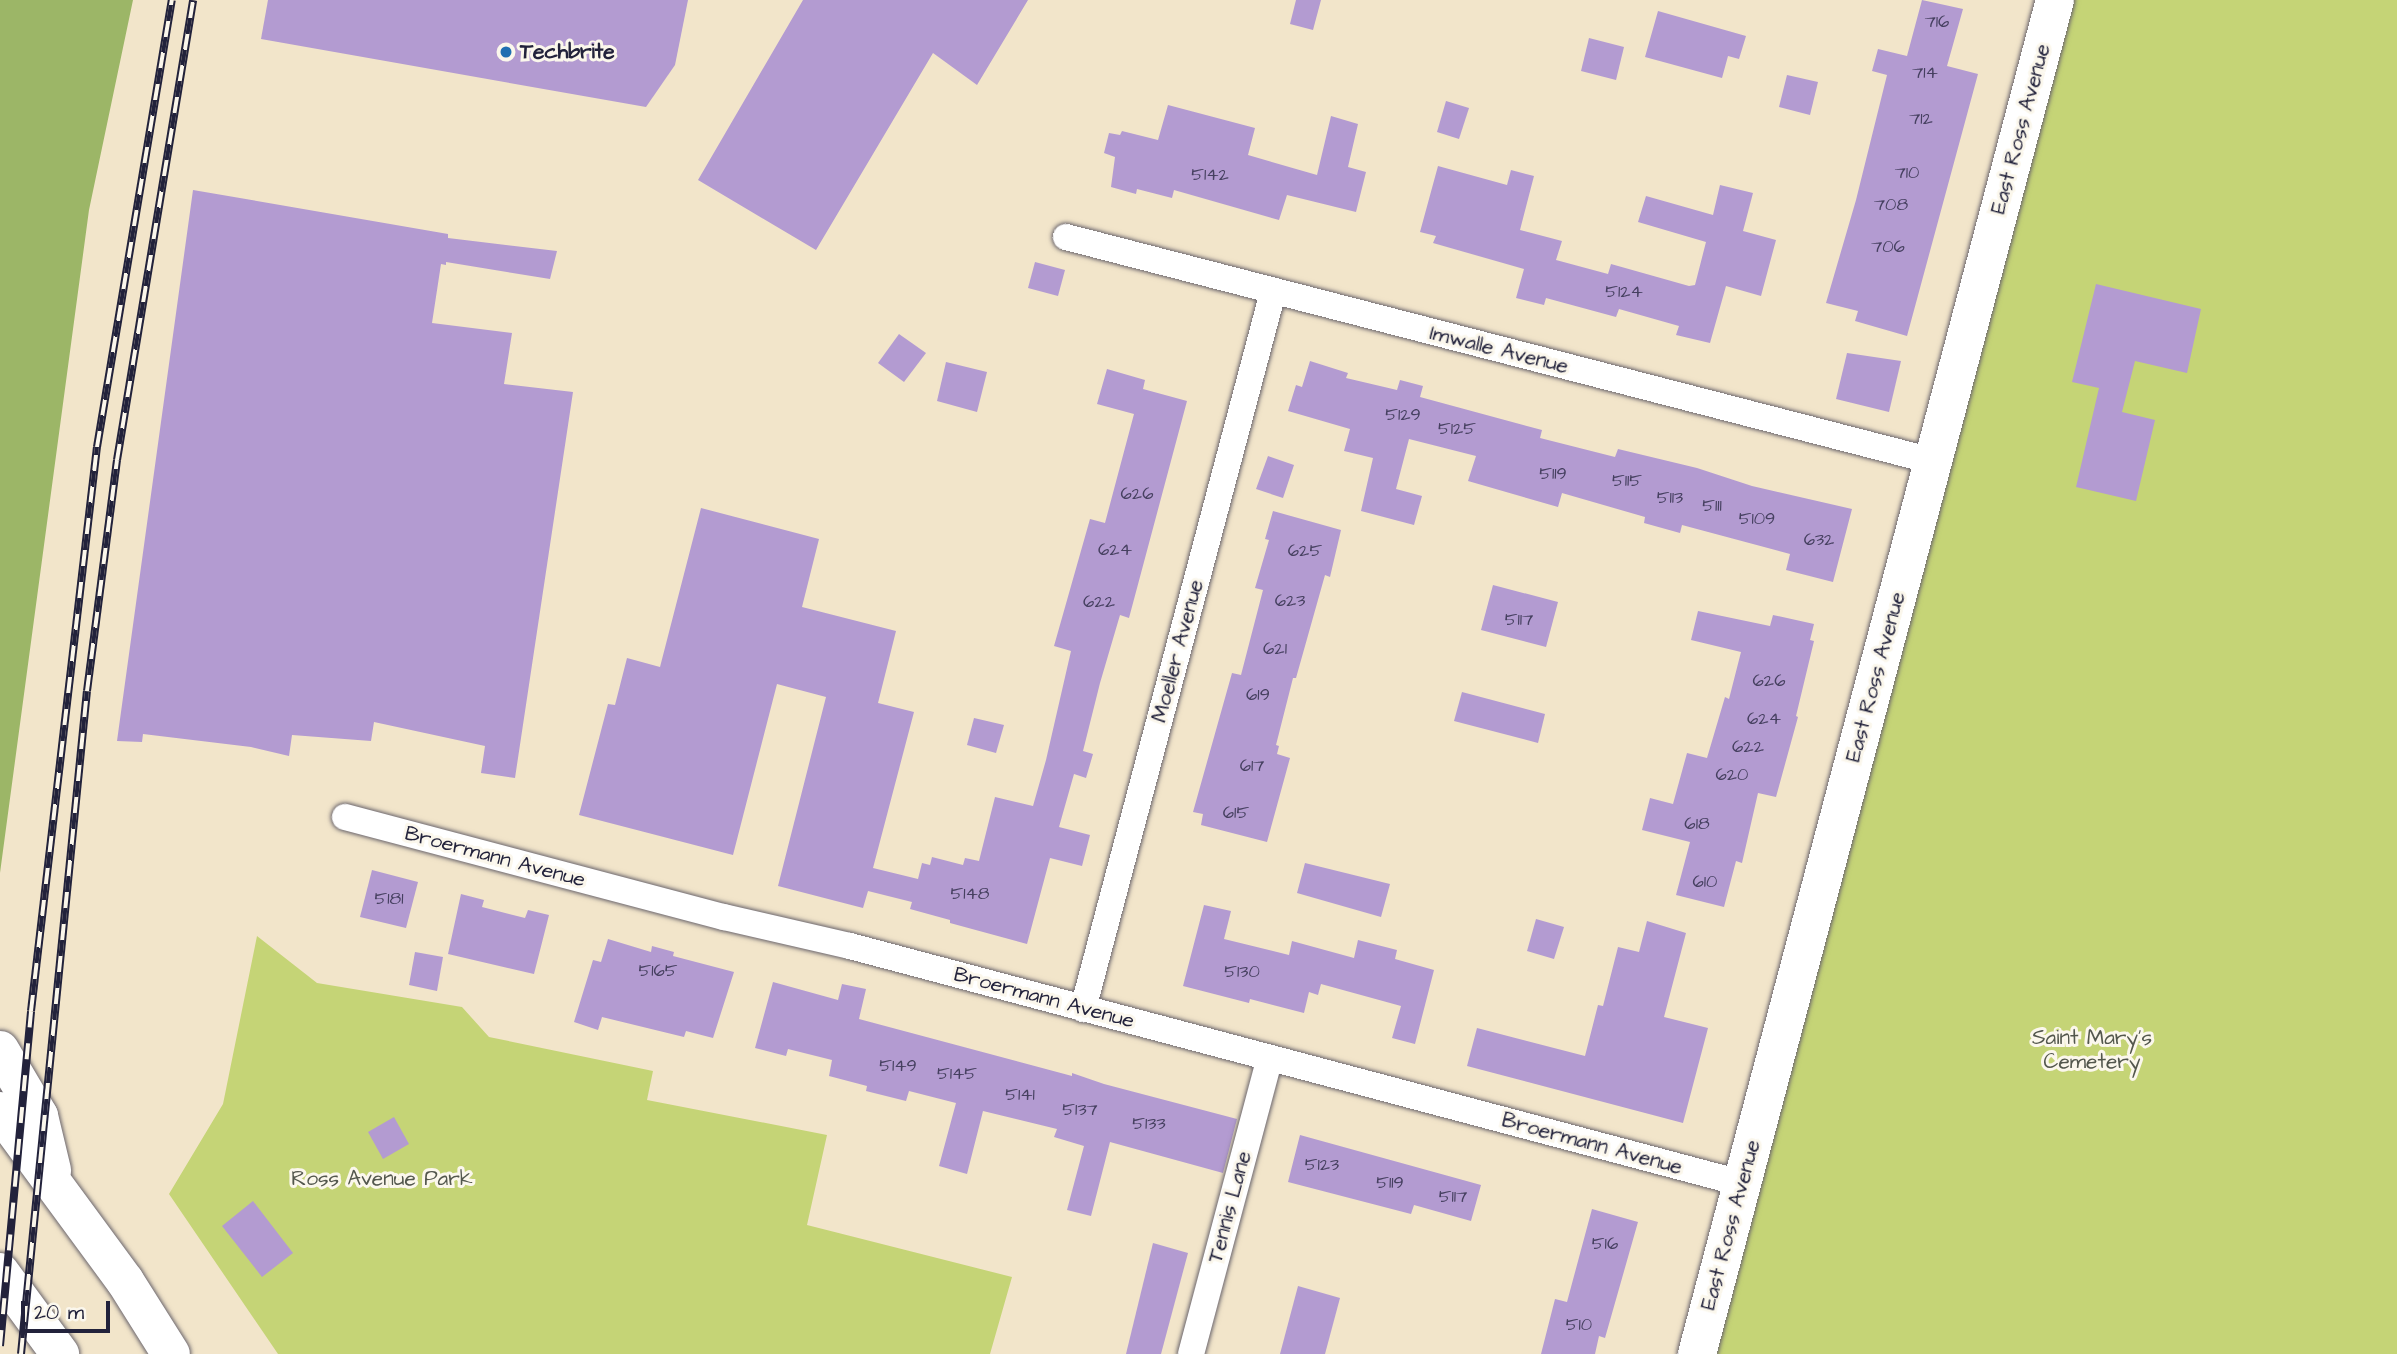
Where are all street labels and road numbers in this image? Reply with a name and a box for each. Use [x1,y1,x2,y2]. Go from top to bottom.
street label: East Ross Avenue [1986,41,2056,217]
street label: Imwalle Avenue [1427,321,1571,379]
street label: Moeller Avenue [1147,577,1209,725]
street label: East Ross Avenue [1841,589,1911,765]
street label: Broermann Avenue [402,821,588,893]
street label: Broermann Avenue [951,962,1137,1034]
street label: Broermann Avenue [1499,1108,1685,1180]
street label: East Ross Avenue [1696,1137,1766,1313]
street label: Tennis Lane [1203,1148,1257,1266]

